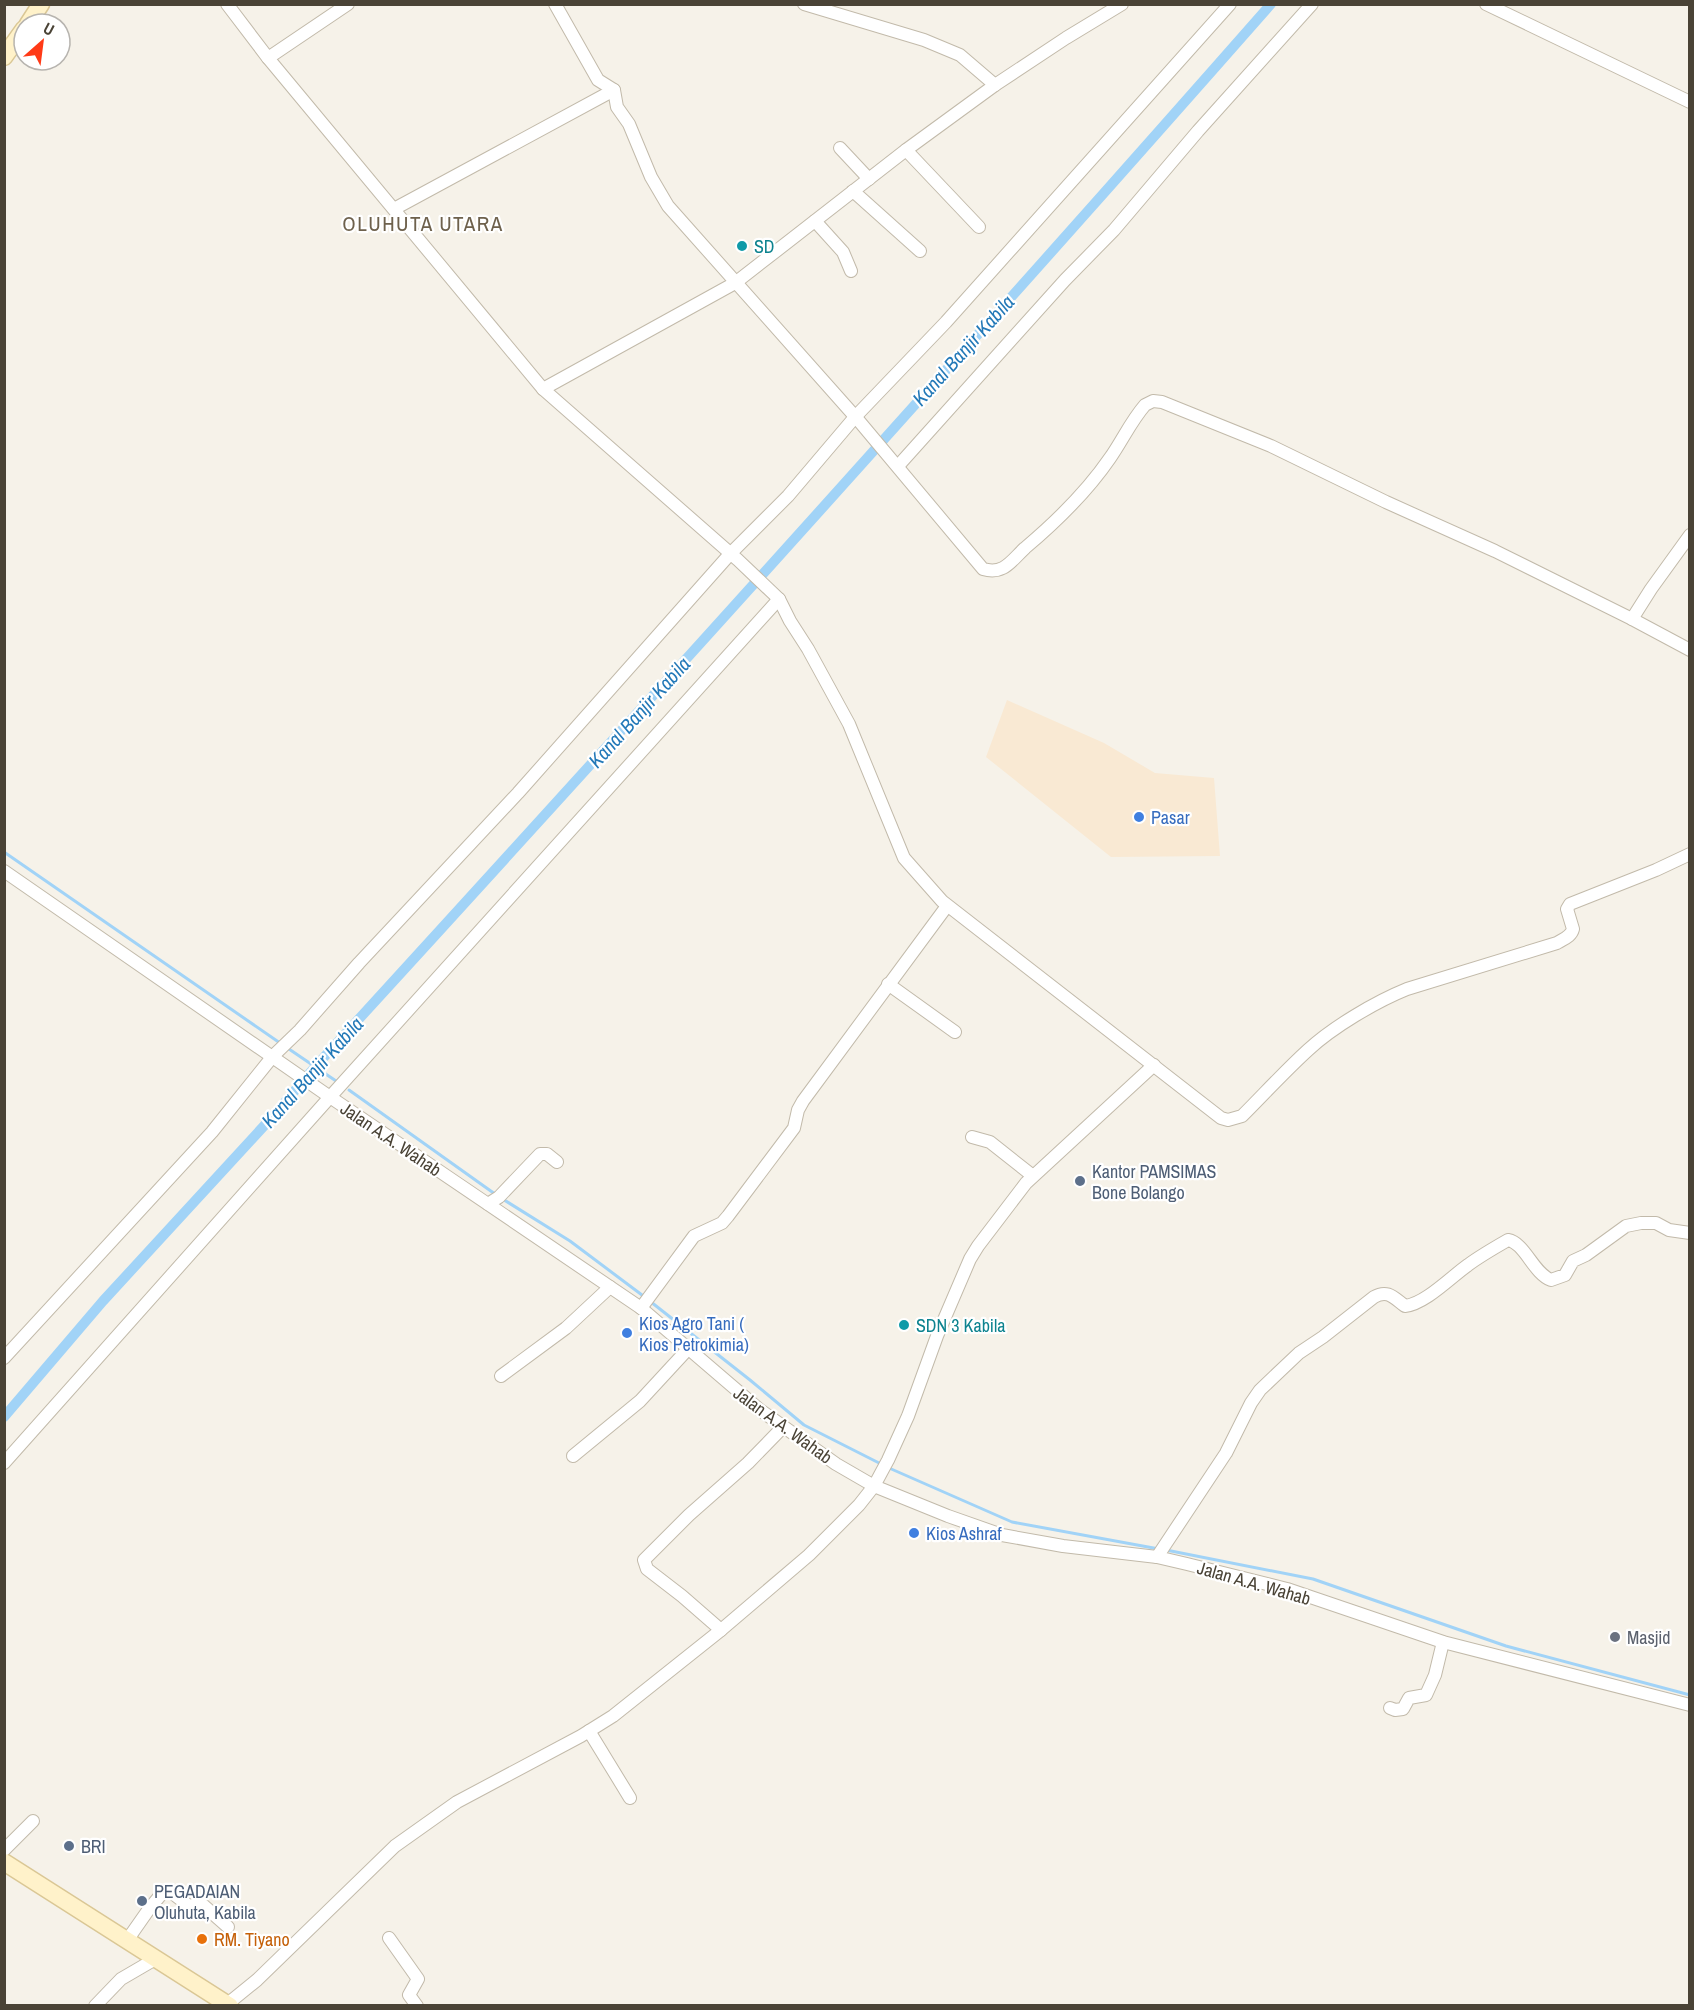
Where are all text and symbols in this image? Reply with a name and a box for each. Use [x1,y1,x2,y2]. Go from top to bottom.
north arrow [12,12,72,72]
text: U [40,17,58,41]
district label: OLUHUTA UTARA [342,209,504,238]
place label: SD [754,234,775,259]
marker: SD [735,239,749,253]
water label: Kanal Banjir Kabila [906,289,1020,411]
water label: Kanal Banjir Kabila [582,651,696,773]
place label: Pasar [1151,805,1190,830]
marker: Pasar [1132,810,1146,824]
water label: Kanal Banjir Kabila [255,1011,369,1133]
street label: Jalan A.A. Wahab [336,1096,446,1182]
place label: Kantor PAMSIMAS Bone Bolango [1092,1159,1217,1205]
marker: Kantor PAMSIMAS Bone Bolango [1073,1174,1087,1188]
place label: Kios Agro Tani ( Kios Petrokimia) [639,1311,749,1357]
place label: SDN 3 Kabila [916,1313,1005,1338]
marker: SDN 3 Kabila [897,1318,911,1332]
marker: Kios Agro Tani ( Kios Petrokimia) [620,1326,634,1340]
street label: Jalan A.A. Wahab [728,1381,838,1469]
place label: Kios Ashraf [926,1521,1002,1546]
marker: Kios Ashraf [907,1526,921,1540]
street label: Jalan A.A. Wahab [1194,1555,1314,1611]
place label: Masjid [1627,1625,1670,1650]
marker: Masjid [1608,1630,1622,1644]
place label: BRI [81,1834,106,1859]
marker: BRI [62,1839,76,1853]
place label: PEGADAIAN Oluhuta, Kabila [154,1879,256,1925]
marker: PEGADAIAN Oluhuta, Kabila [135,1894,149,1908]
place label: RM. Tiyano [214,1927,290,1952]
marker: RM. Tiyano [195,1932,209,1946]

